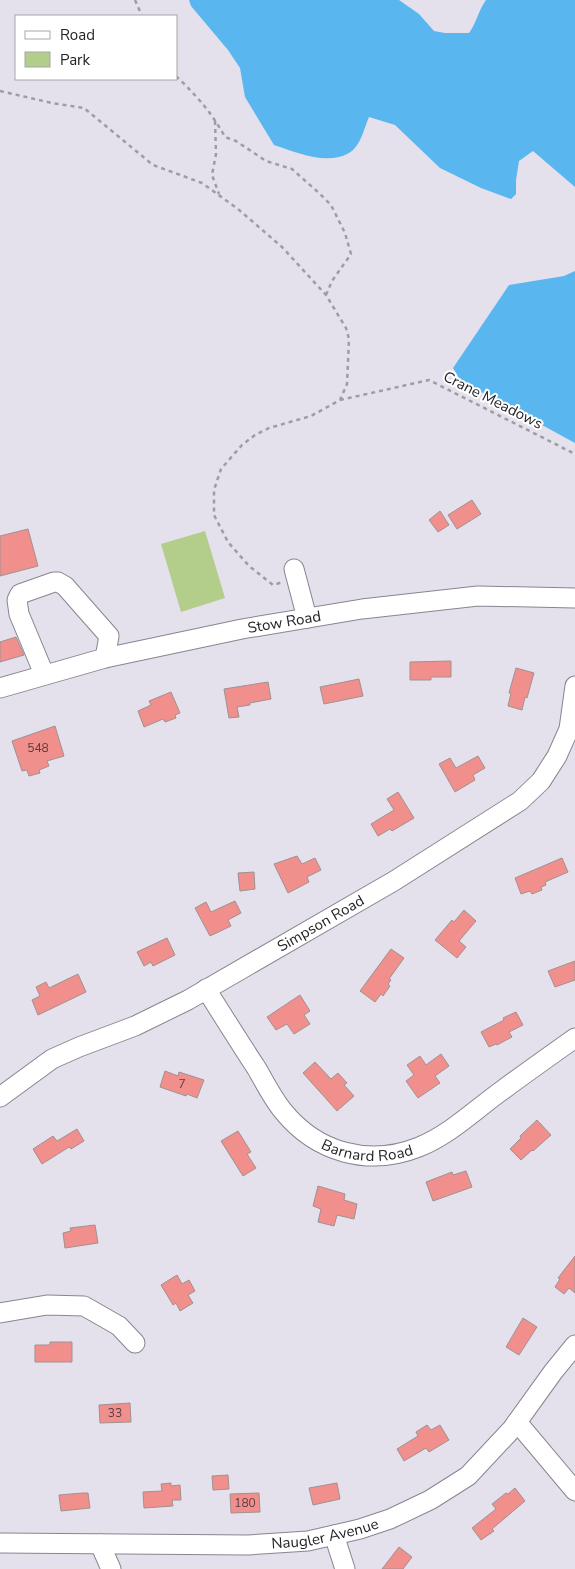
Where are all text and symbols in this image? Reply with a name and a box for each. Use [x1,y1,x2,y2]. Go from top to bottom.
legend [15,15,178,80]
text: Road [60,25,95,45]
text: Park [60,50,90,70]
street label: Crane Meadows [440,366,546,434]
street label: Stow Road [246,606,322,638]
house number: 548 [27,740,49,756]
street label: Simpson Road [274,890,368,956]
house number: 7 [178,1076,186,1092]
street label: Barnard Road [318,1134,415,1166]
house number: 33 [108,1405,122,1421]
house number: 180 [234,1495,256,1511]
street label: Naugler Avenue [271,1514,381,1553]

